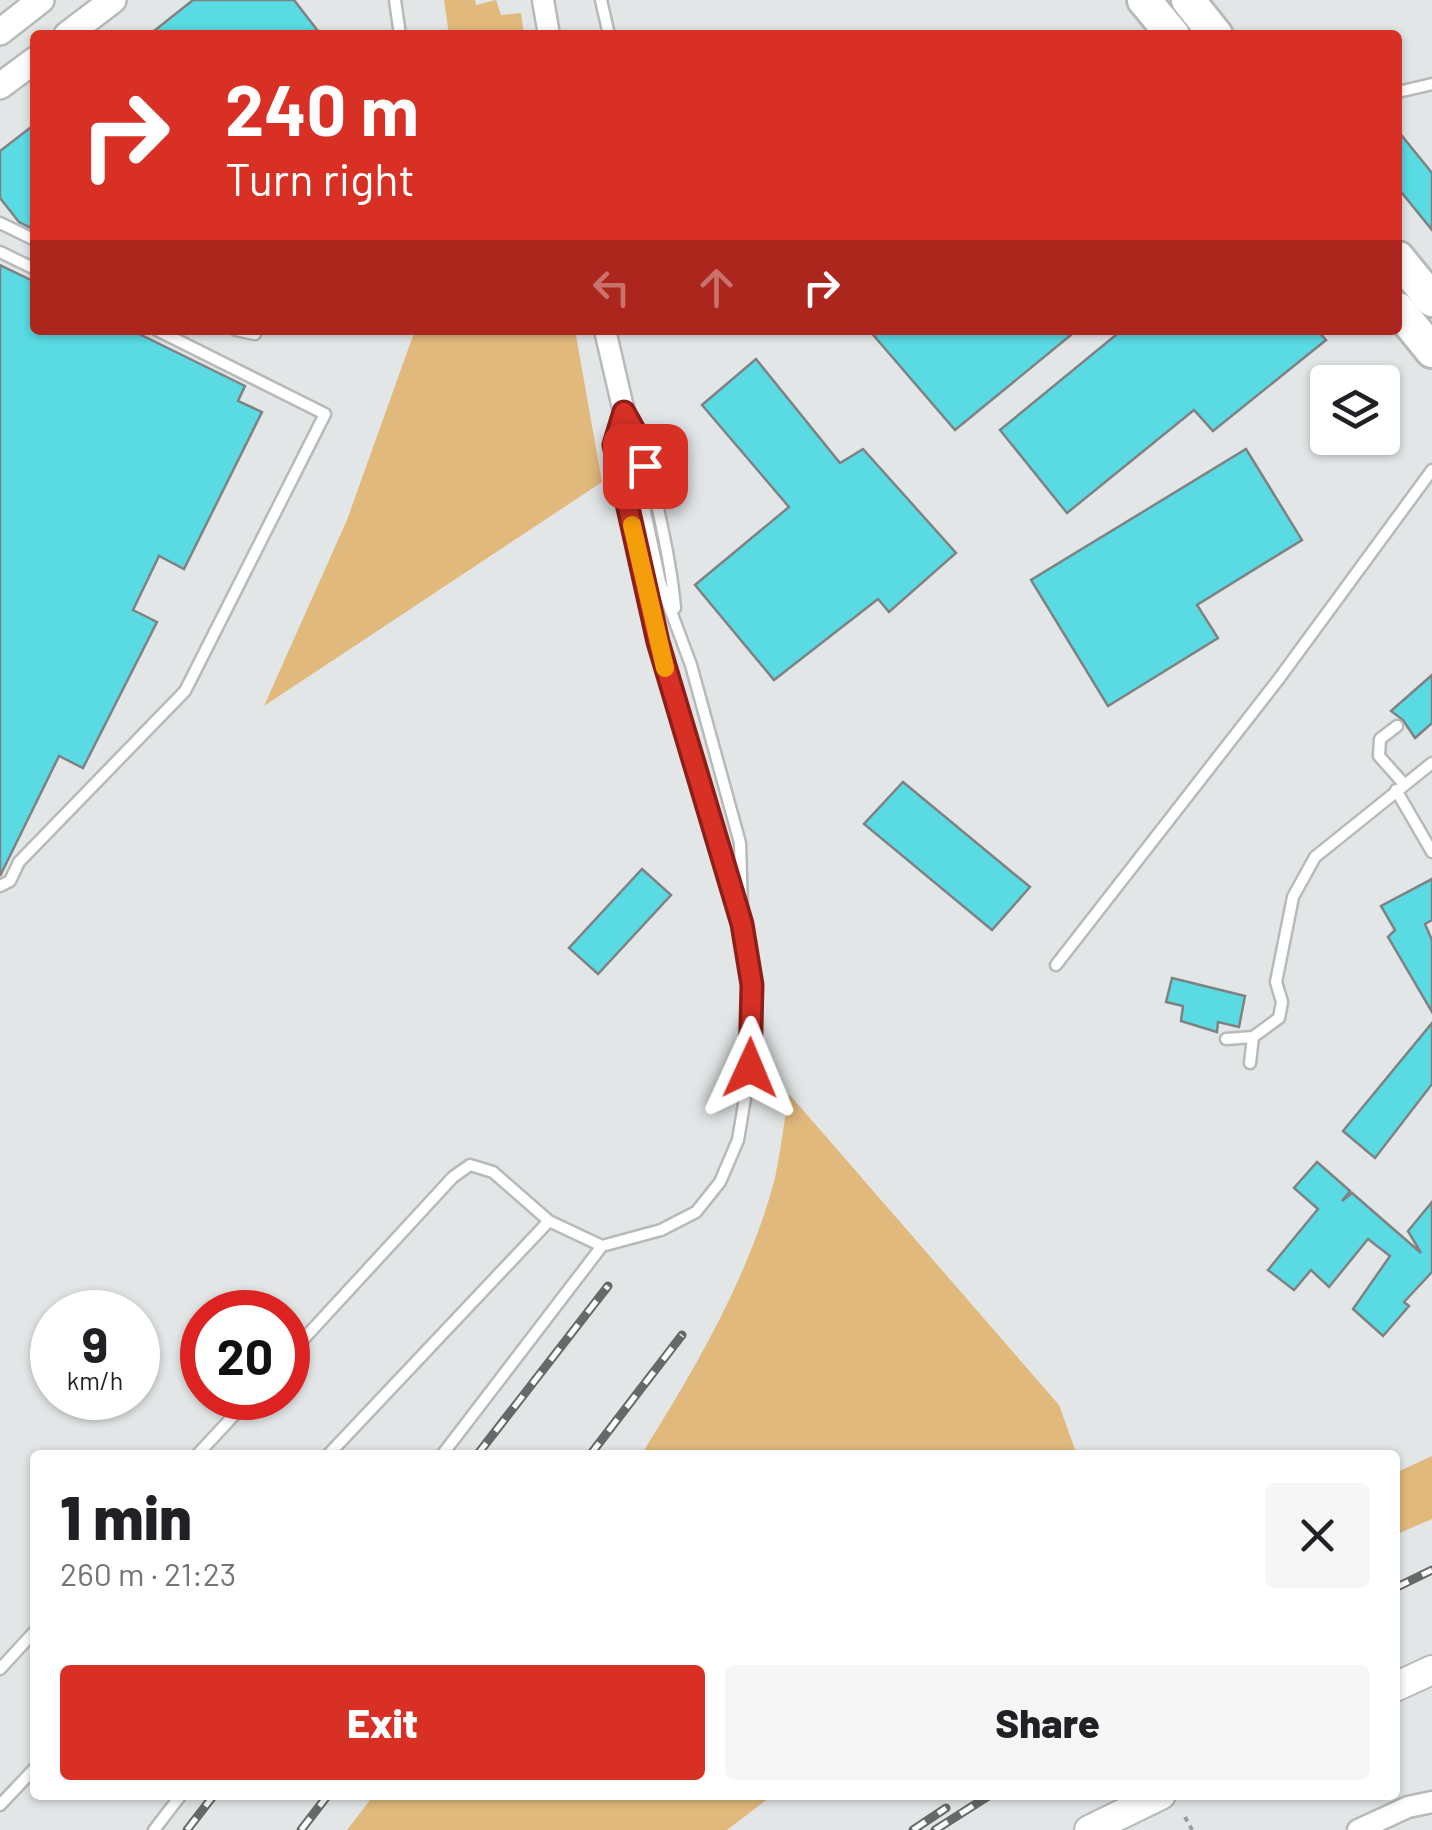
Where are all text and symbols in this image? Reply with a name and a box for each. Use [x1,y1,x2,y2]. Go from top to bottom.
text: 240 m [225,66,419,150]
icon: right [60,70,190,200]
text: Turn right [225,151,415,205]
icon: left [584,260,639,315]
icon: ahead [689,260,744,315]
icon: right [794,260,849,315]
map controls [1310,365,1400,455]
button: layers [1310,365,1400,455]
pin [603,424,688,509]
icon: arrive [618,439,673,494]
position arrow [698,1016,802,1120]
speed limit sign: 20 [180,1290,310,1420]
text: 9 [82,1313,108,1373]
text: km/h [67,1365,123,1395]
text: 1 min [60,1480,192,1552]
button: close [1265,1483,1370,1588]
text: 260 m · 21:23 [60,1554,236,1592]
button: Exit [60,1665,705,1780]
button: Share [725,1665,1370,1780]

